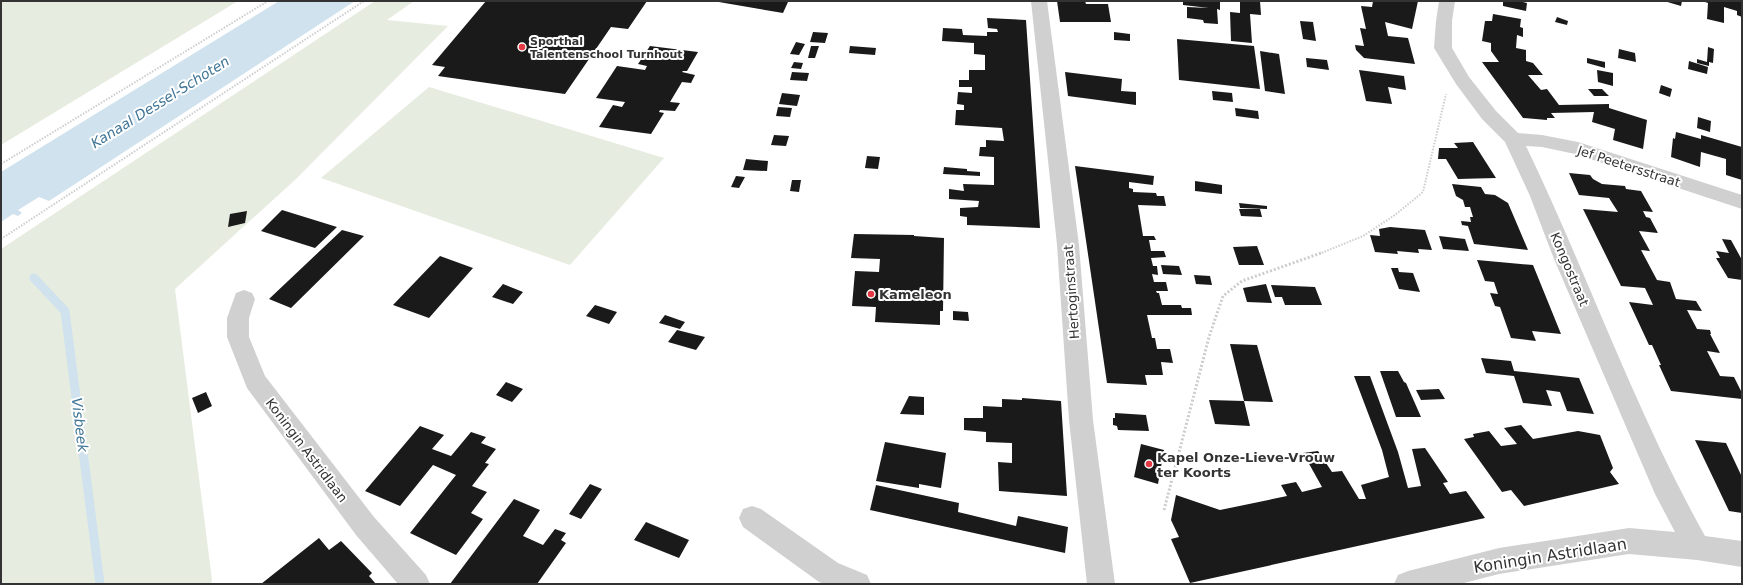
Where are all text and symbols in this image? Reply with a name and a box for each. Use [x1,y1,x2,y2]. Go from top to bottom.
place label: Sporthal Talentenschool Turnhout [530,35,683,61]
marker: Sporthal Talentenschool Turnhout [517,42,527,52]
water label: Kanaal Dessel-Schoten [88,53,232,151]
street label: Jef Peetersstraat [1575,142,1682,190]
street label: Kongostraat [1547,230,1592,308]
street label: Hertoginstraat [1061,244,1082,340]
place label: Kameleon [879,287,952,302]
marker: Kameleon [866,289,876,299]
street label: Koningin Astridlaan [263,396,350,505]
water label: Visbeek [69,397,91,454]
place label: Kapel Onze-Lieve-Vrouw ter Koorts [1157,450,1335,480]
marker: Kapel Onze-Lieve-Vrouw ter Koorts [1144,459,1154,469]
street label: Koningin Astridlaan [1472,534,1628,577]

